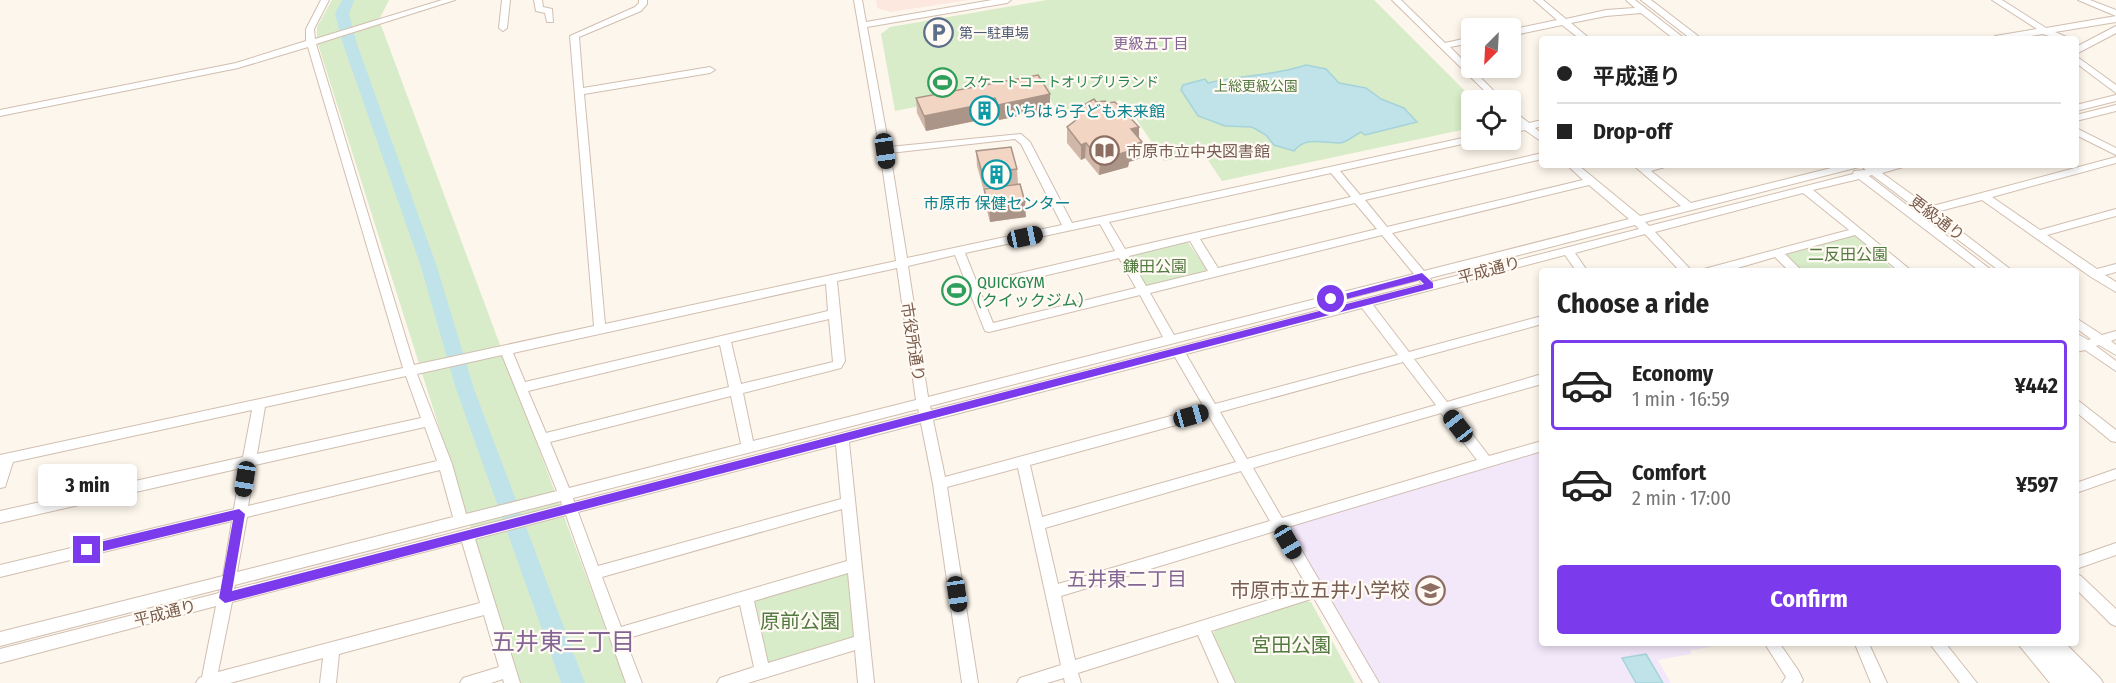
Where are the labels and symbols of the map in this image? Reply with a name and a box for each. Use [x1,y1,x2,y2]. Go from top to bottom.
parking icon: 第一駐車場 [922,17,954,49]
north arrow [1461,18,1521,78]
place label: 第一駐車場 [959,25,1029,42]
district label: 更級五丁目 [1113,35,1189,53]
sports icon: スケートコートオリプリランド [926,66,958,98]
place label: スケートコートオリプリランド [963,74,1159,91]
park label: 上総更級公園 [1214,78,1298,95]
building icon: いちはら子ども未来館 [968,95,1000,127]
place label: いちはら子ども未来館 [1005,102,1165,121]
car [874,132,896,170]
library icon: 市原市立中央図書館 [1089,135,1121,167]
place label: 市原市立中央図書館 [1126,142,1270,161]
building icon: 市原市 保健センター [981,159,1013,191]
street label: 更級通り [1906,191,1968,245]
place label: 市原市 保健センター [923,194,1071,213]
car [1006,224,1044,250]
park label: 二反田公園 [1808,245,1888,264]
street label: 平成通り [1456,253,1522,287]
park label: 鎌田公園 [1123,257,1187,276]
place label: QUICKGYM (クイックジム） [977,273,1094,310]
sports icon: QUICKGYM (クイックジム） [940,275,972,307]
route start [1317,285,1344,312]
street label: 市役所通り [897,301,929,383]
car [1171,402,1211,430]
car [1440,406,1476,446]
car [233,460,257,498]
callout: 3 min [38,463,136,505]
car [1271,522,1305,562]
route end [73,536,100,563]
district label: 五井東二丁目 [1067,567,1187,591]
school or university icon: 市原市立五井小学校 [1415,574,1447,606]
car [946,575,968,613]
place label: 市原市立五井小学校 [1230,578,1410,602]
street label: 平成通り [132,596,198,630]
park label: 原前公園 [760,609,840,633]
district label: 五井東三丁目 [491,628,635,656]
park label: 宮田公園 [1251,633,1331,657]

